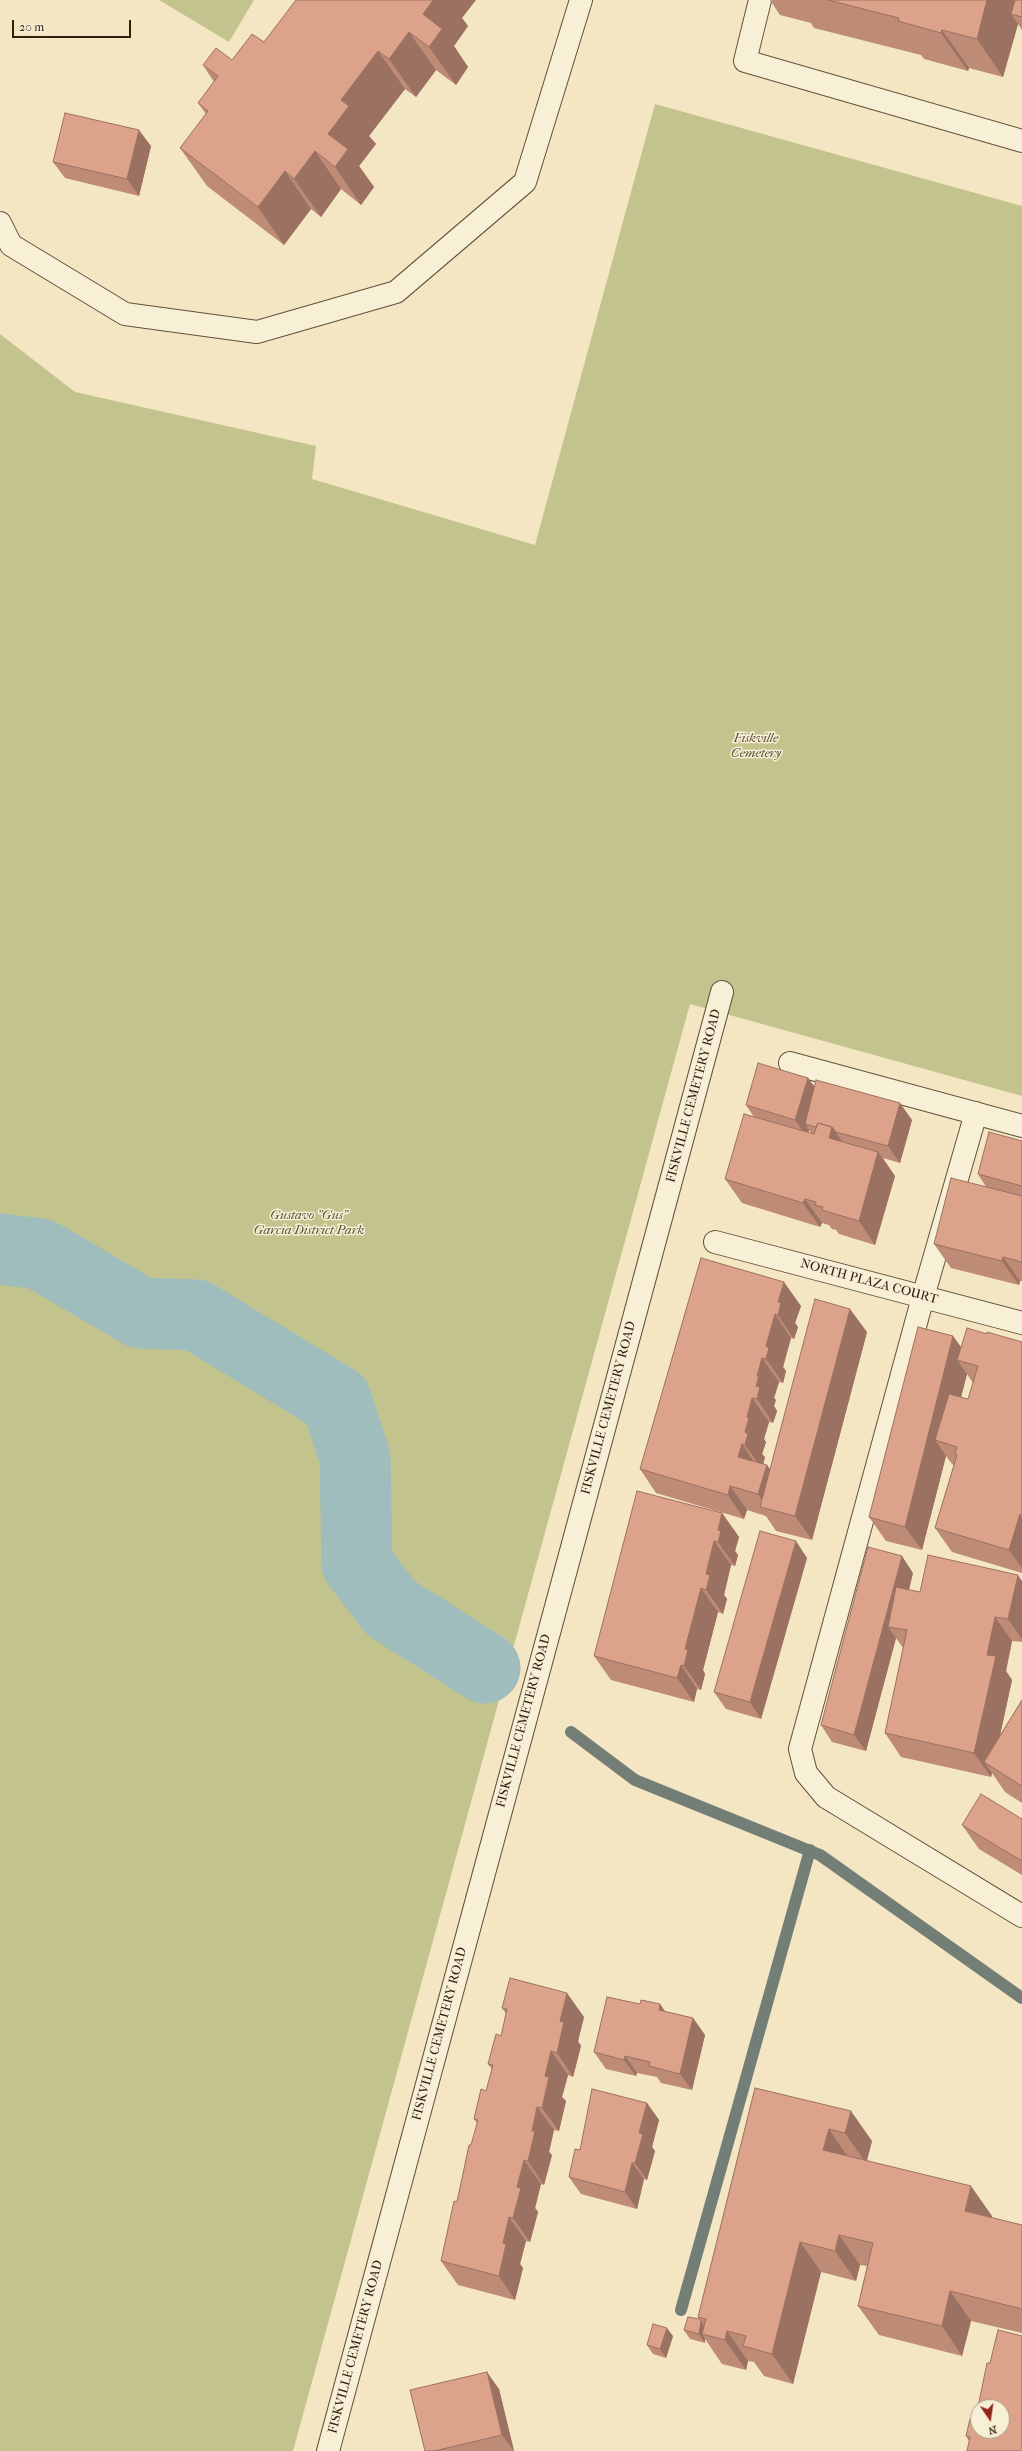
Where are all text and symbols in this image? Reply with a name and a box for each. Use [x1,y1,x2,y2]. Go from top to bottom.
scale bar [14,12,133,38]
text: 20 m [19,20,44,34]
park label: Fiskville Cemetery [731,731,781,762]
street label: FISKVILLE CEMETERY ROAD [663,1008,725,1184]
park label: Gustavo "Gus" Garcia District Park [254,1208,364,1239]
street label: NORTH PLAZA COURT [799,1256,939,1308]
street label: FISKVILLE CEMETERY ROAD [578,1320,640,1496]
street label: FISKVILLE CEMETERY ROAD [493,1633,555,1809]
street label: FISKVILLE CEMETERY ROAD [409,1946,471,2122]
street label: FISKVILLE CEMETERY ROAD [325,2259,387,2435]
north arrow [970,2399,1010,2439]
text: N [987,2423,998,2437]

